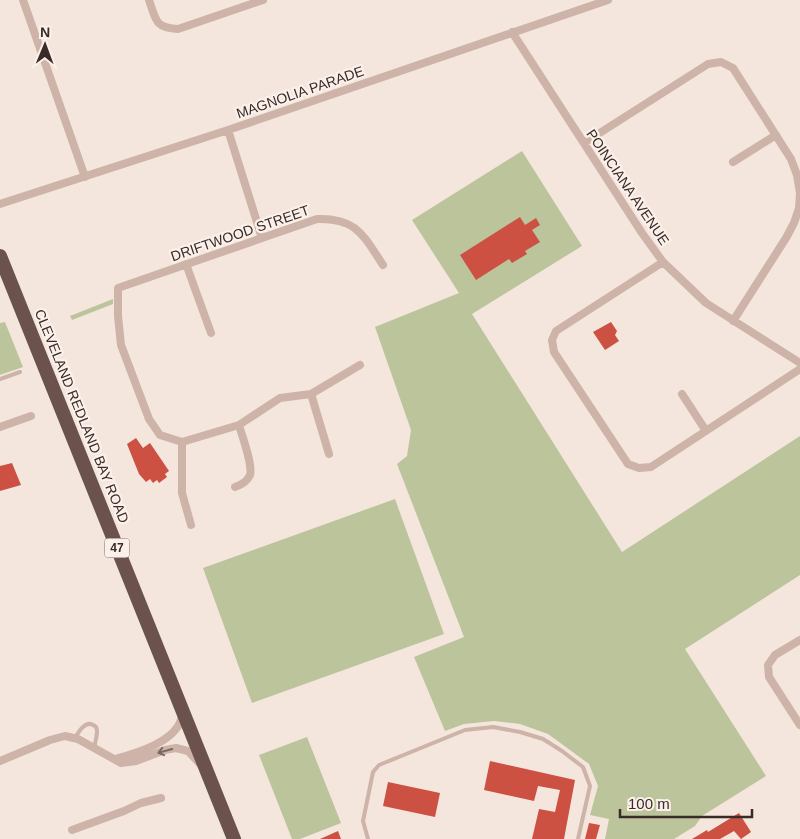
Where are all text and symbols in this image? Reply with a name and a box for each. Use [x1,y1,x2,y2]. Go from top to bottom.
north arrow [20,20,70,70]
text: N [40,24,50,40]
street label: MAGNOLIA PARADE [234,63,366,121]
street label: POINCIANA AVENUE [583,126,673,248]
street label: DRIFTWOOD STREET [169,202,312,264]
street label: CLEVELAND REDLAND BAY ROAD [32,307,132,525]
road number: 47 [104,538,130,558]
one-way arrow [157,747,173,756]
scale bar [620,786,752,818]
text: 100 m [628,795,670,812]

